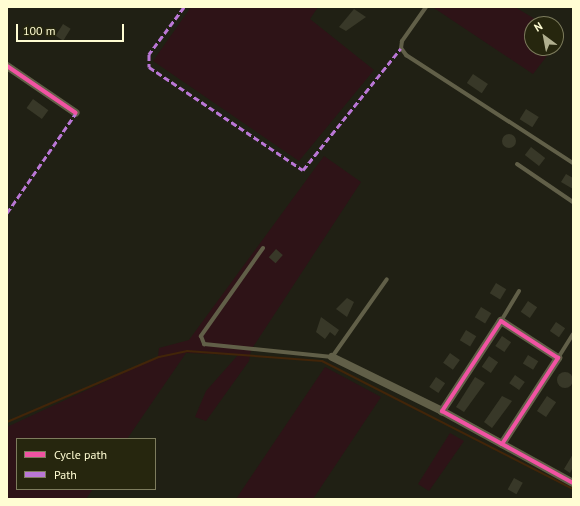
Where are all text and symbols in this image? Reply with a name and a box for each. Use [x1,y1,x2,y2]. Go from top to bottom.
scale bar [18,16,126,42]
north arrow [524,16,564,56]
text: N [531,19,545,35]
text: 100 m [23,23,56,38]
legend [16,438,156,490]
text: Cycle path [54,447,107,462]
text: Path [54,467,77,482]

